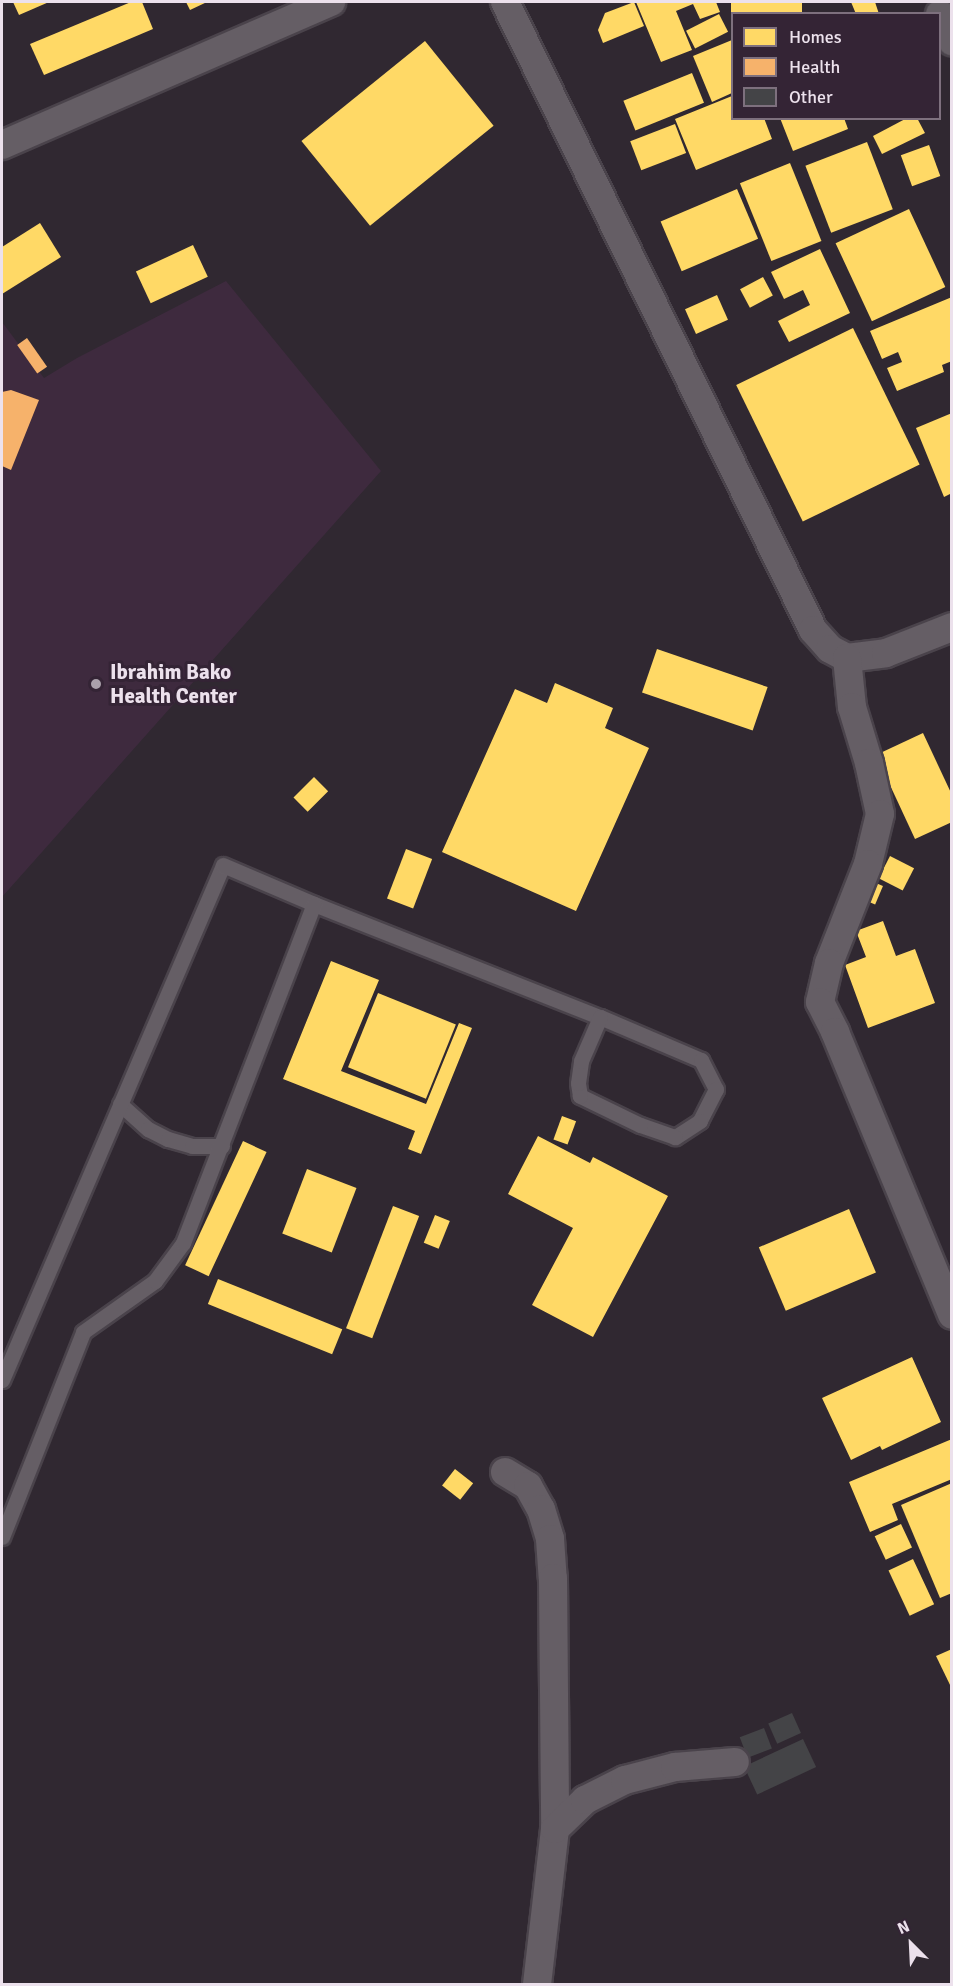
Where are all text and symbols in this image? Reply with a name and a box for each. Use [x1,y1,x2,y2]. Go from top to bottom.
legend [731,12,941,120]
text: Homes [789,26,842,48]
text: Health [789,56,840,78]
text: Other [789,86,833,108]
place label: Ibrahim Bako Health Center [110,659,237,709]
marker: Ibrahim Bako Health Center [87,675,105,693]
north arrow [881,1914,941,1974]
text: N [895,1916,913,1939]

